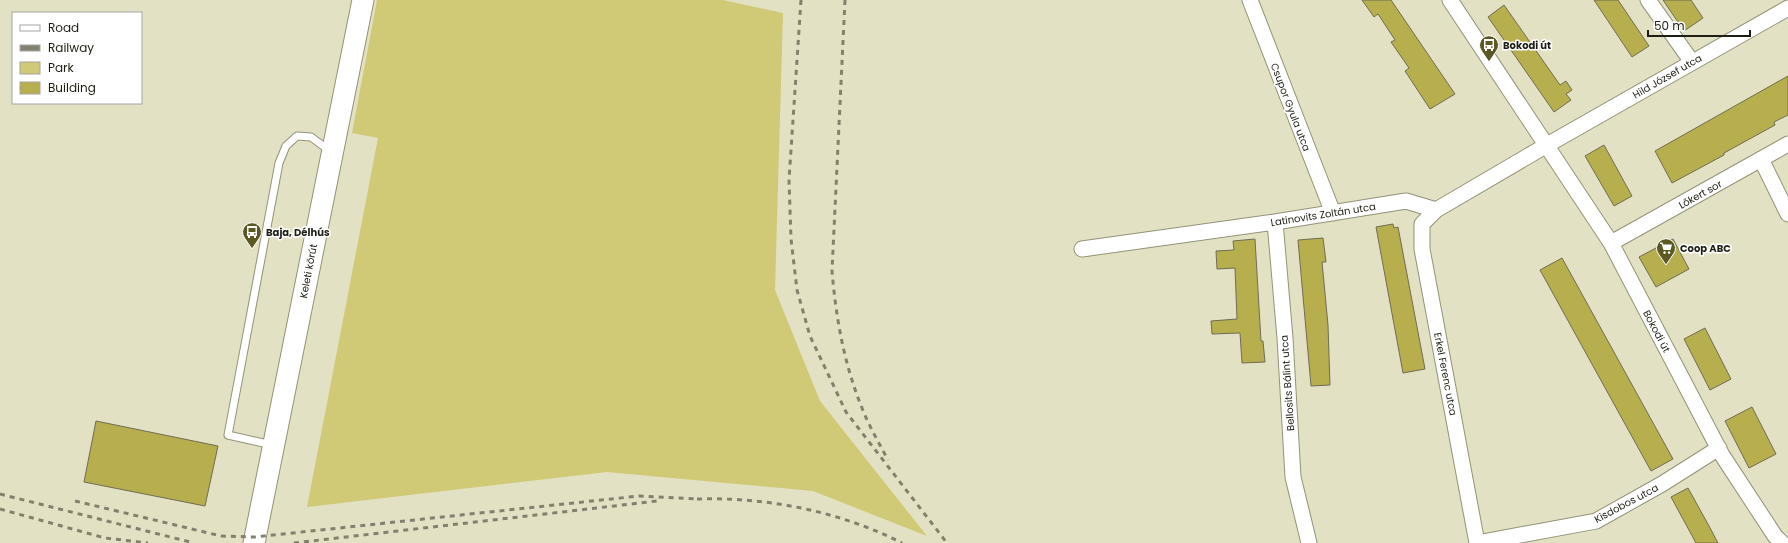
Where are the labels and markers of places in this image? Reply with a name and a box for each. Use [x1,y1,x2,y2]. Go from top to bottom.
bus stop icon: Bokodi út [1478,34,1500,62]
place label: Bokodi út [1503,38,1551,53]
bus stop icon: Baja, Délhús [241,221,263,249]
place label: Baja, Délhús [266,225,330,240]
supermarket icon: Coop ABC [1655,237,1677,265]
place label: Coop ABC [1680,241,1731,256]

